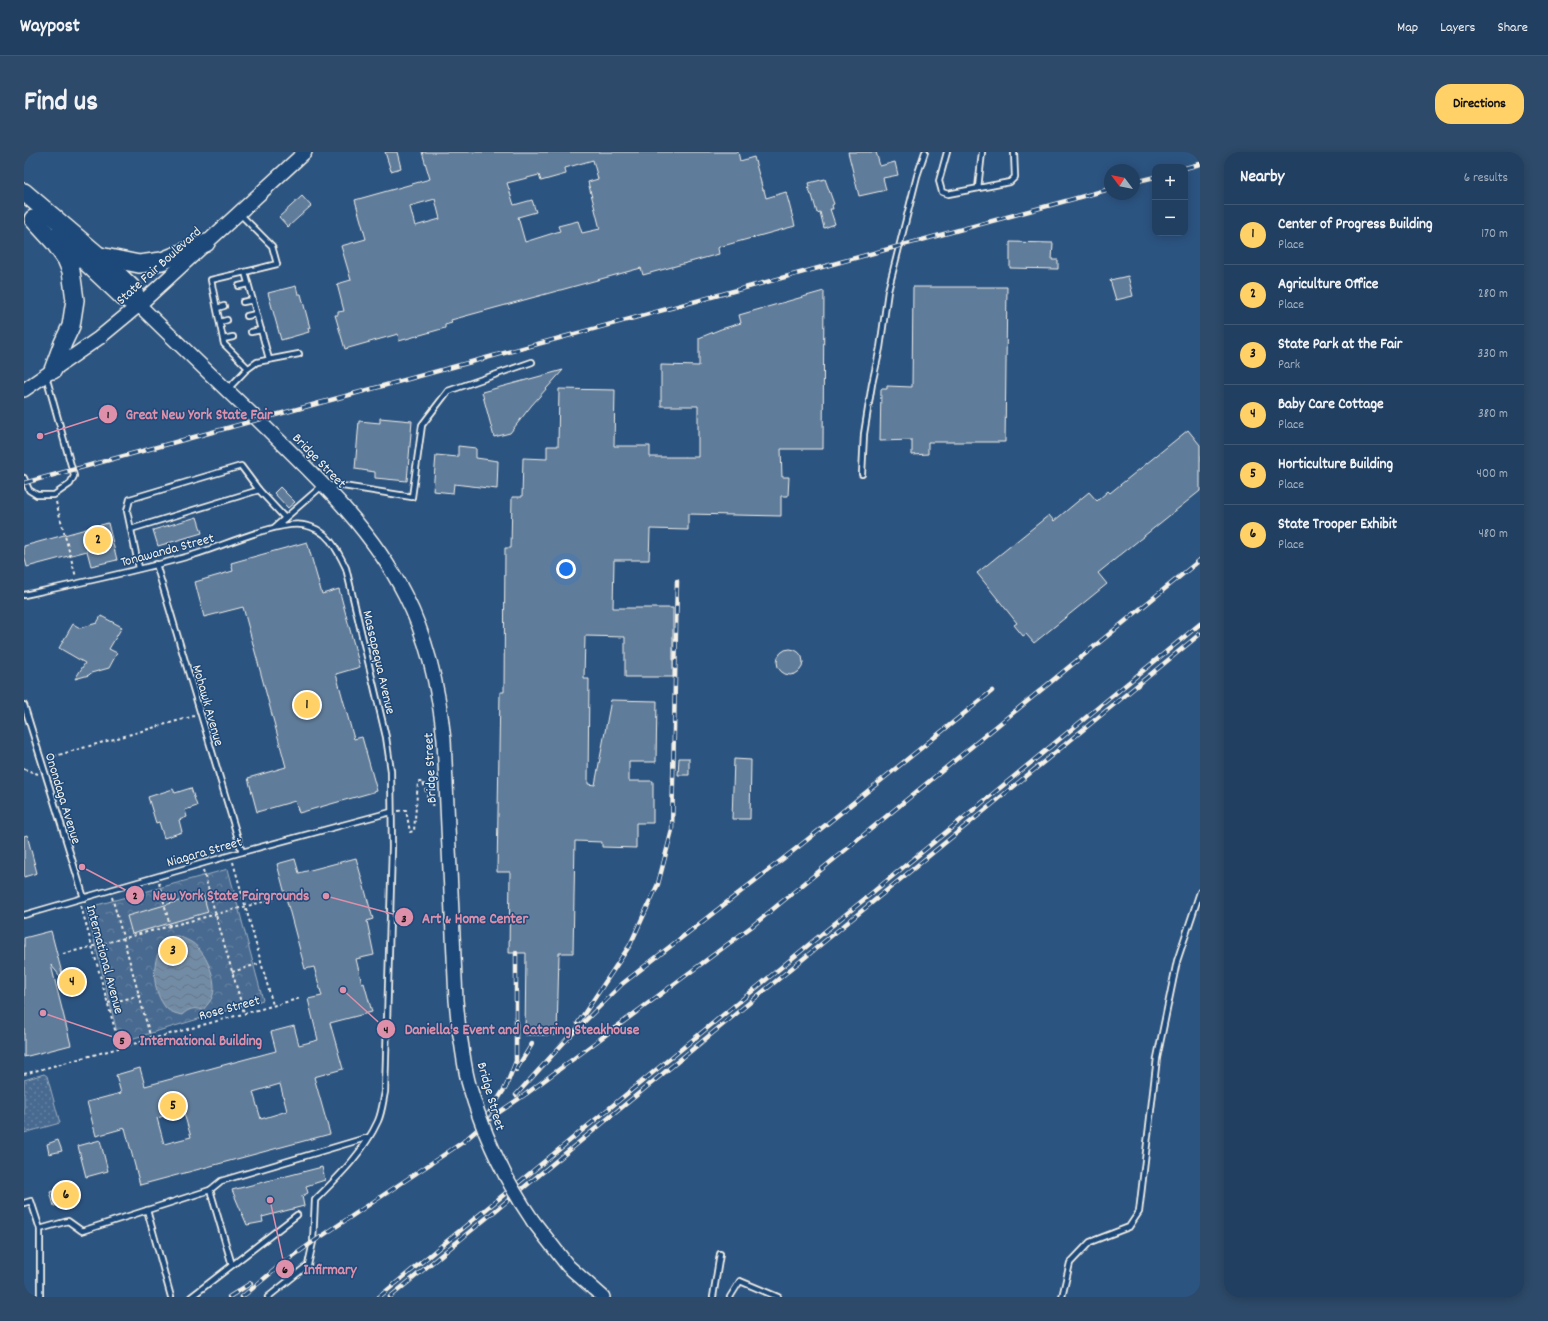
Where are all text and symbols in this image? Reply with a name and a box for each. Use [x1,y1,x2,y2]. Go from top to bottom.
text: Waypost [20,14,80,41]
text: Map [1397,18,1418,38]
text: Layers [1440,18,1475,38]
text: Share [1497,18,1528,38]
text: Find us [24,84,98,124]
button: Directions [1435,84,1524,124]
north arrow [1104,164,1140,200]
map controls [1152,164,1188,236]
button: + [1152,164,1188,200]
text: Nearby [1240,166,1284,190]
text: 6 results [1464,169,1508,188]
button: − [1152,200,1188,236]
text: Center of Progress Building [1278,214,1433,236]
street label: State Fair Boulevard [112,223,206,310]
text: 1 [1252,225,1254,244]
text: 170 m [1481,225,1508,244]
text: Place [1278,236,1304,255]
text: Agriculture Office [1278,274,1378,296]
text: 2 [1250,285,1256,304]
text: 280 m [1478,285,1508,304]
text: Place [1278,296,1304,315]
text: State Park at the Fair [1278,334,1402,356]
text: 3 [1250,345,1256,364]
text: 330 m [1477,345,1508,364]
text: Park [1278,356,1300,375]
text: Baby Care Cottage [1278,394,1384,416]
callout: Great New York State Fair [98,400,281,427]
text: Great New York State Fair [126,405,273,427]
text: 4 [1250,405,1256,424]
text: 380 m [1478,405,1508,424]
text: 1 [107,407,110,424]
text: Place [1278,416,1304,435]
street label: Bridge Street [287,429,350,494]
text: Horticulture Building [1278,454,1393,476]
text: 5 [1250,465,1256,484]
text: 400 m [1477,465,1508,484]
text: Place [1278,476,1304,495]
text: State Trooper Exhibit [1278,514,1397,536]
pin: 2 [85,525,111,555]
text: 6 [1250,525,1256,544]
text: 480 m [1478,525,1508,544]
street label: Tonawanda Street [119,529,216,573]
text: Place [1278,536,1304,555]
your location [556,559,576,579]
street label: Massapequa Avenue [356,609,400,716]
street label: Mohawk Avenue [186,663,228,749]
pin: 1 [294,690,320,720]
street label: Bridge Street [419,732,443,804]
street label: Onondaga Avenue [39,750,85,847]
street label: Niagara Street [164,833,245,873]
callout: New York State Fairgrounds [125,882,318,909]
text: New York State Fairgrounds [153,886,309,908]
text: 2 [132,888,138,905]
street label: International Avenue [80,903,128,1016]
callout: Art & Home Center [394,904,536,931]
text: Art & Home Center [422,909,528,931]
text: 3 [401,911,407,928]
pin: 3 [160,936,186,966]
pin: 4 [59,967,85,997]
street label: Rose Street [197,991,262,1027]
callout: Daniella's Event and Catering Steakhouse [376,1015,647,1042]
text: Daniella's Event and Catering Steakhouse [405,1020,640,1042]
text: 4 [384,1022,389,1039]
callout: International Building [112,1027,270,1054]
text: International Building [140,1031,263,1053]
text: 5 [119,1033,125,1050]
street label: Bridge Street [471,1060,509,1133]
pin: 5 [160,1091,186,1121]
pin: 6 [53,1180,79,1210]
callout: Infirmary [275,1255,364,1282]
text: Infirmary [303,1260,357,1282]
text: 6 [282,1262,288,1279]

